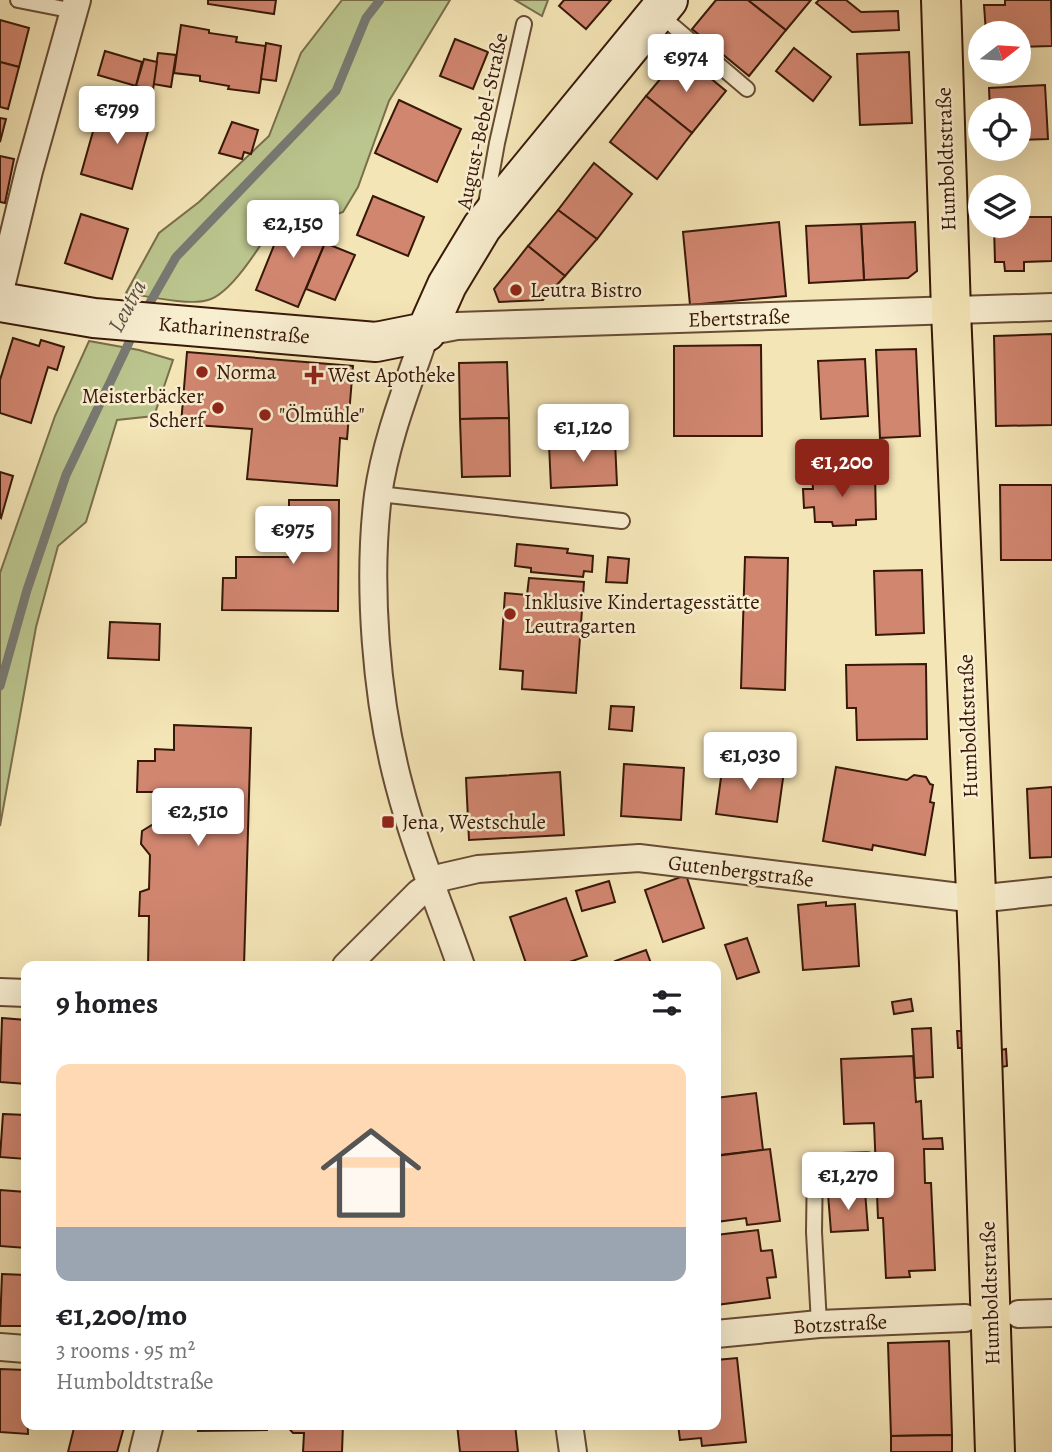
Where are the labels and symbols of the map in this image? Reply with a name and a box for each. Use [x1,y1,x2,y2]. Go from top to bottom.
north arrow [968,21,1031,84]
street label: August-Bebel-Straße [449,30,514,213]
pin: €974 [645,34,727,94]
pin: €799 [76,86,158,146]
street label: Humboldtstraße [929,87,963,231]
pin: €2,150 [236,201,350,260]
water label: Leutra [100,274,154,338]
place label: Leutra Bistro [530,276,642,304]
marker: Leutra Bistro [508,282,524,298]
street label: Ebertstraße [687,302,791,334]
street label: Katharinenstraße [157,309,311,351]
place label: Norma [216,358,277,386]
place label: West Apotheke [327,361,455,389]
marker: Norma [194,364,210,380]
marker: West Apotheke [306,367,322,383]
place label: Meisterbäcker Scherf [82,382,207,434]
marker: Meisterbäcker Scherf [210,400,226,416]
place label: "Ölmühle" [279,401,365,429]
pin: €1,120 [526,405,640,464]
marker: "Ölmühle" [257,407,273,423]
pin: €1,200 [785,440,899,499]
pin: €975 [252,506,334,566]
place label: Inklusive Kindertagesstätte Leutragarten [524,588,760,640]
marker: Inklusive Kindertagesstätte Leutragarten [502,606,518,622]
street label: Humboldtstraße [951,654,985,798]
pin: €1,030 [693,732,807,792]
pin: €2,510 [141,788,255,848]
place label: Jena, Westschule [402,808,546,836]
marker: Jena, Westschule [380,814,396,830]
street label: Gutenbergstraße [667,848,815,894]
pin: €1,270 [791,1152,905,1212]
street label: Humboldtstraße [973,1221,1007,1365]
street label: Botzstraße [792,1308,888,1340]

